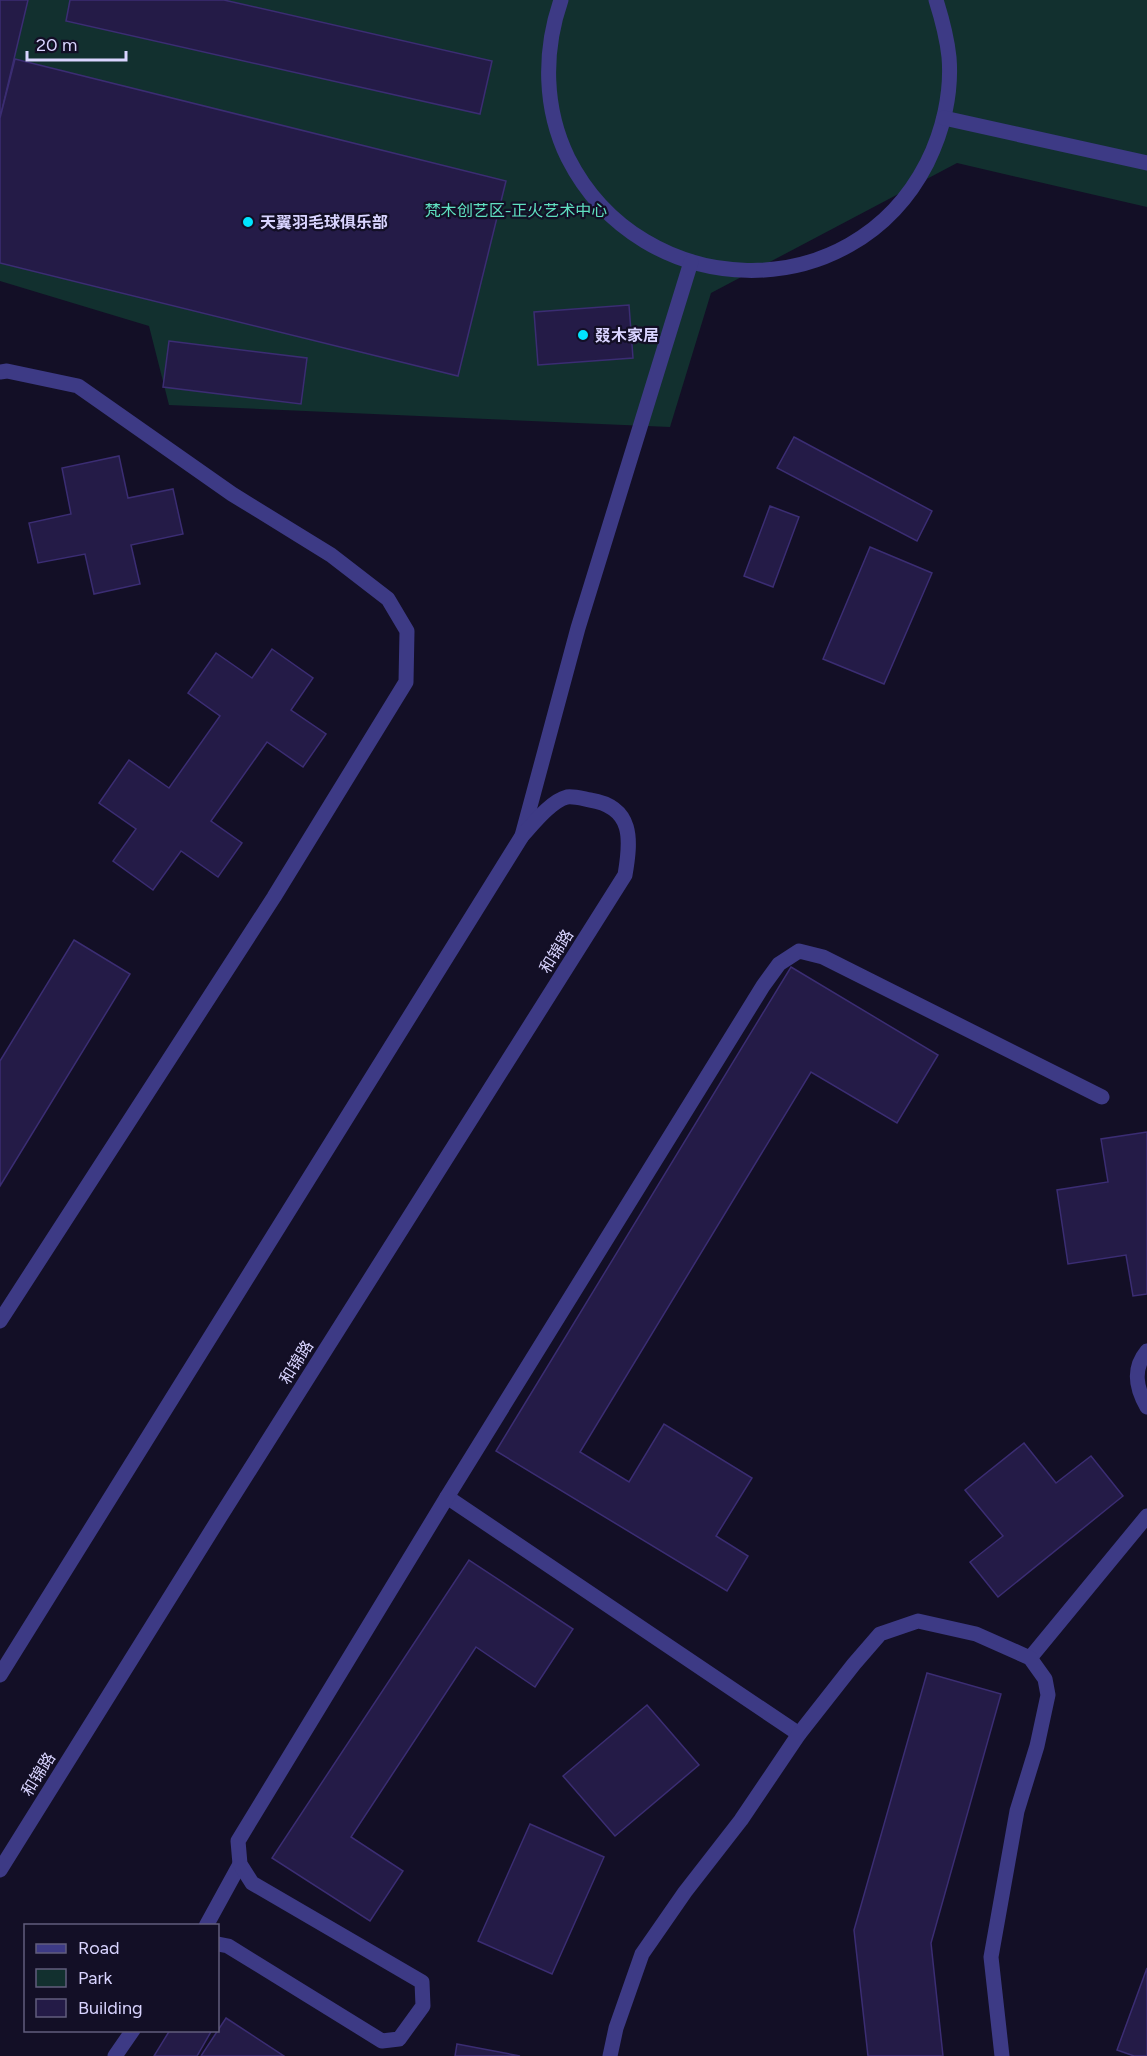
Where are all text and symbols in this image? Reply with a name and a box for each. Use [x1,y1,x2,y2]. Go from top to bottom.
scale bar [27,24,126,62]
text: 20 m [36,34,77,56]
park label: 梵木创艺区-正火艺术中心 [425,201,607,220]
place label: 天翼羽毛球俱乐部 [260,213,388,232]
marker: 天翼羽毛球俱乐部 [241,215,255,229]
place label: 叕木家居 [595,326,659,345]
marker: 叕木家居 [576,328,590,342]
street label: 和锦路 [536,926,577,977]
street label: 和锦路 [276,1337,317,1388]
street label: 和锦路 [18,1749,59,1800]
legend [24,1924,219,2032]
text: Road [78,1937,119,1959]
text: Park [78,1967,113,1989]
text: Building [78,1997,143,2019]

